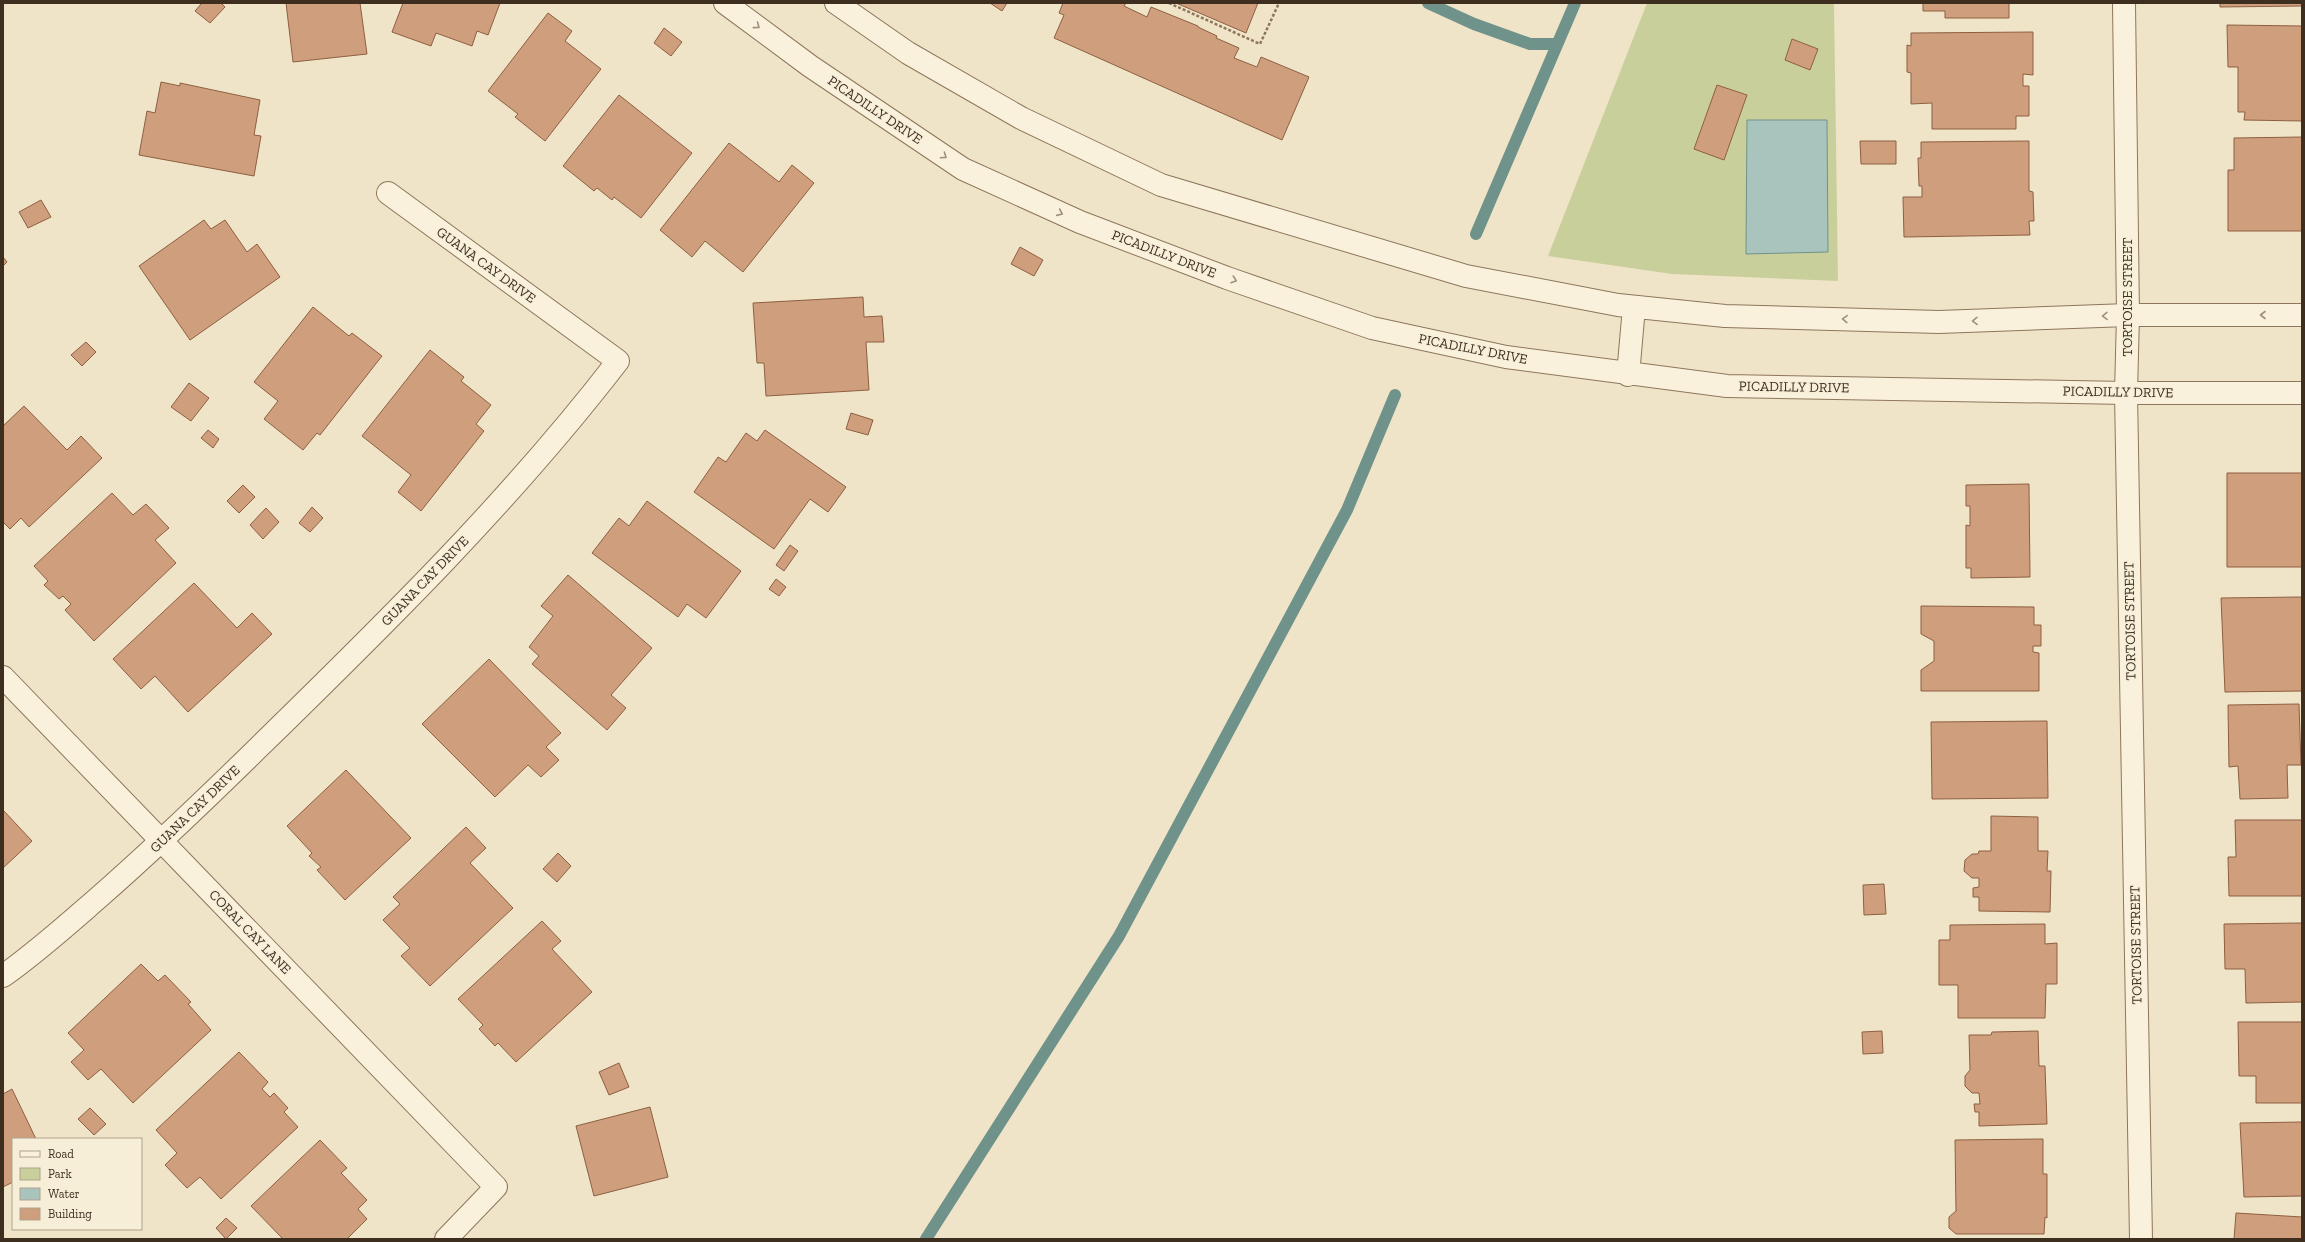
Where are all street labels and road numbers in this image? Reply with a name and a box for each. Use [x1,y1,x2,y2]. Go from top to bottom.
street label: PICADILLY DRIVE [824,72,926,148]
street label: GUANA CAY DRIVE [433,223,539,307]
street label: PICADILLY DRIVE [1109,226,1219,282]
street label: TORTOISE STREET [2119,237,2136,357]
street label: PICADILLY DRIVE [1417,330,1529,368]
street label: PICADILLY DRIVE [1739,378,1849,396]
street label: PICADILLY DRIVE [2063,383,2173,401]
street label: GUANA CAY DRIVE [378,532,472,630]
street label: TORTOISE STREET [2120,561,2140,681]
street label: GUANA CAY DRIVE [146,762,244,856]
street label: TORTOISE STREET [2126,885,2146,1005]
street label: CORAL CAY LANE [205,886,295,978]

